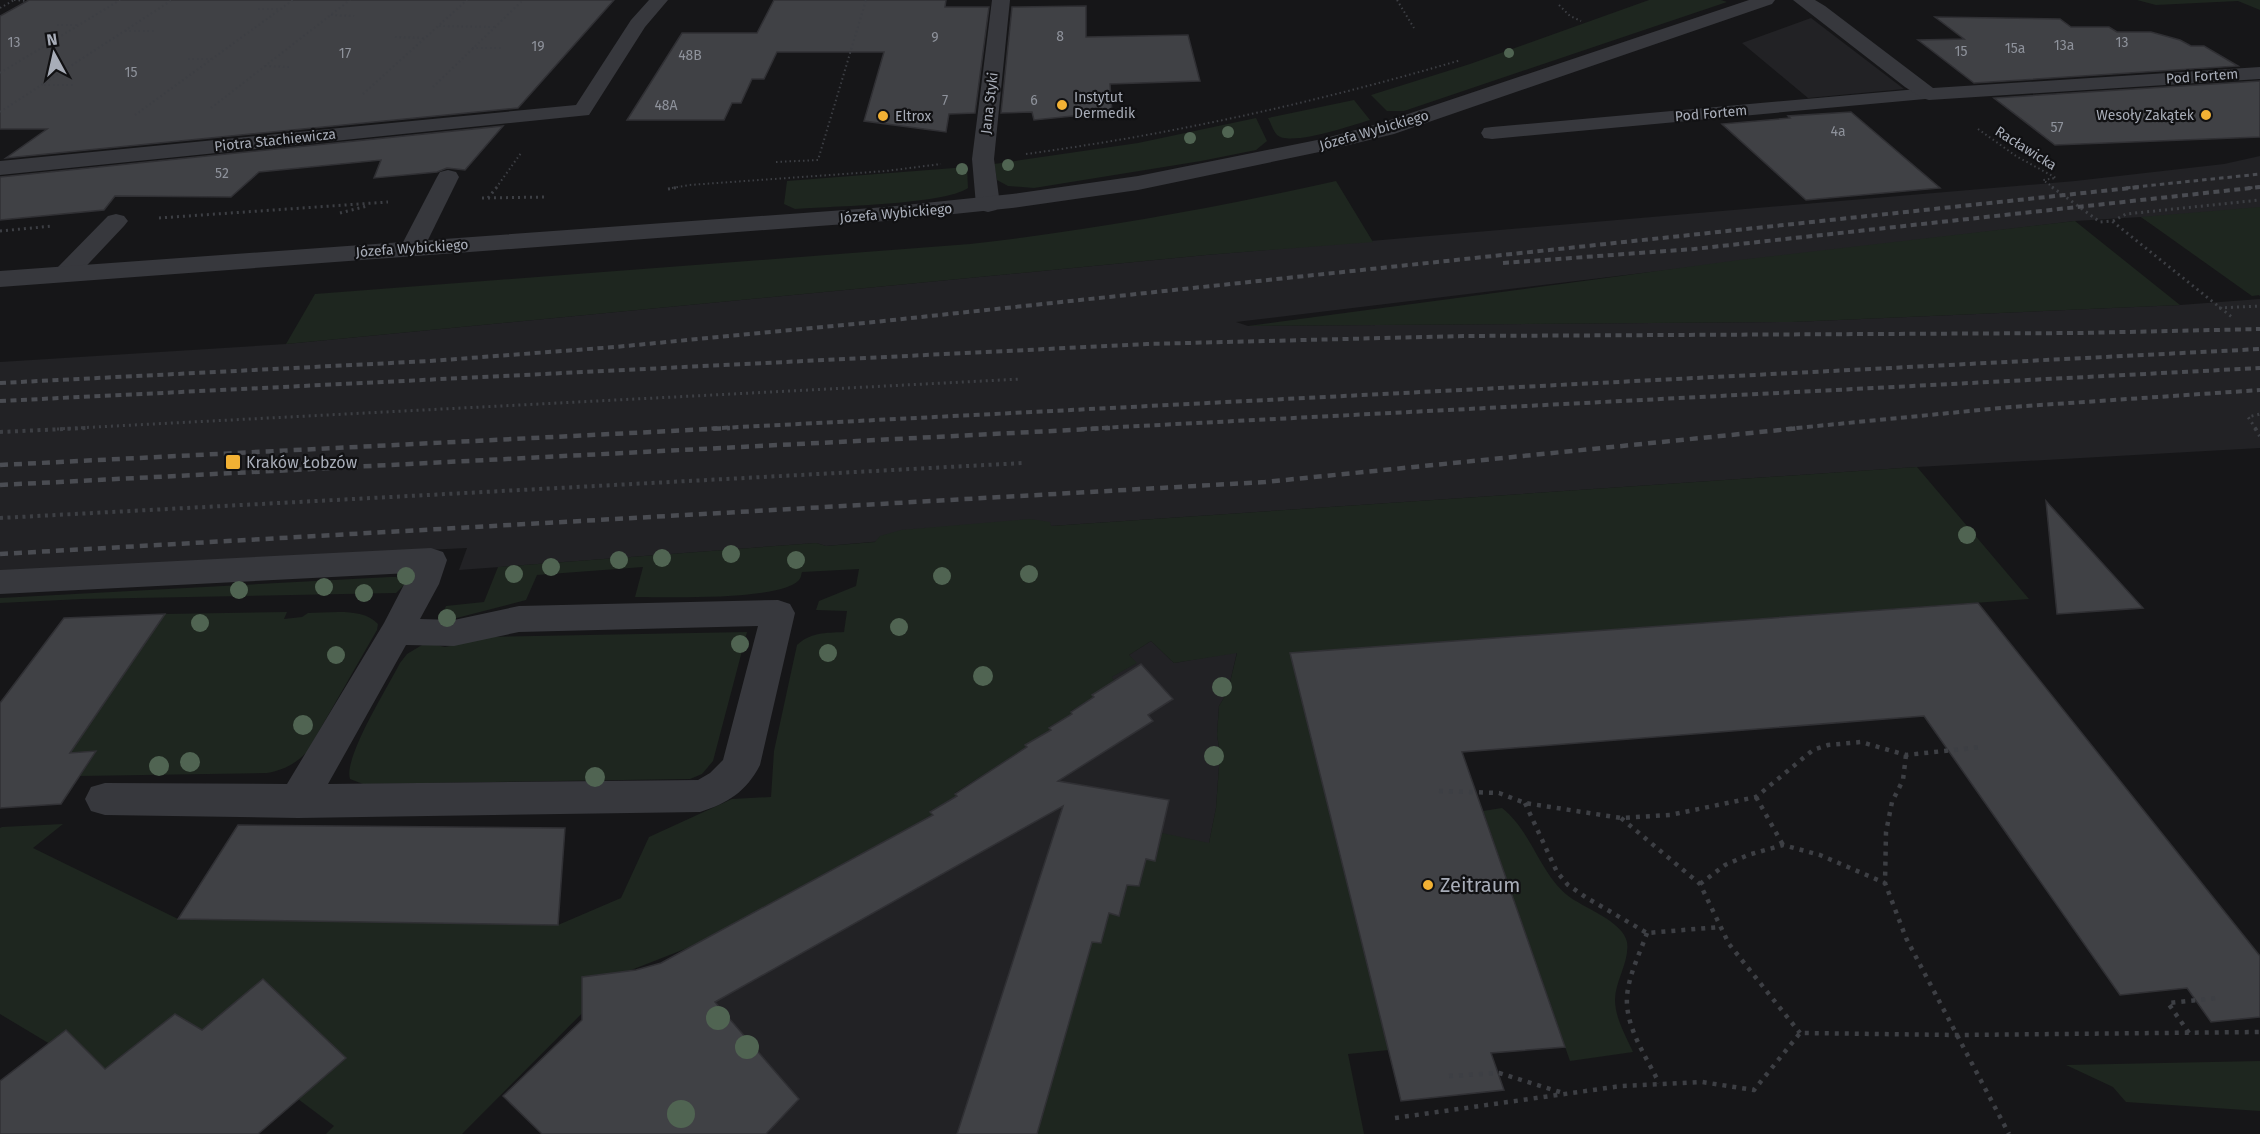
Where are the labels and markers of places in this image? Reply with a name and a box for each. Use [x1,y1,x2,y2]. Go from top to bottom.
place label: Instytut Dermedik [1074,89,1136,122]
marker: Instytut Dermedik [1055,98,1069,112]
place label: Wesoły Zakątek [2096,107,2195,124]
place label: Eltrox [895,108,932,125]
marker: Wesoły Zakątek [2199,108,2213,122]
marker: Eltrox [876,109,890,123]
marker: Kraków Łobzów [224,453,242,471]
place label: Kraków Łobzów [246,453,358,472]
place label: Zeitraum [1440,873,1520,897]
marker: Zeitraum [1421,878,1435,892]

